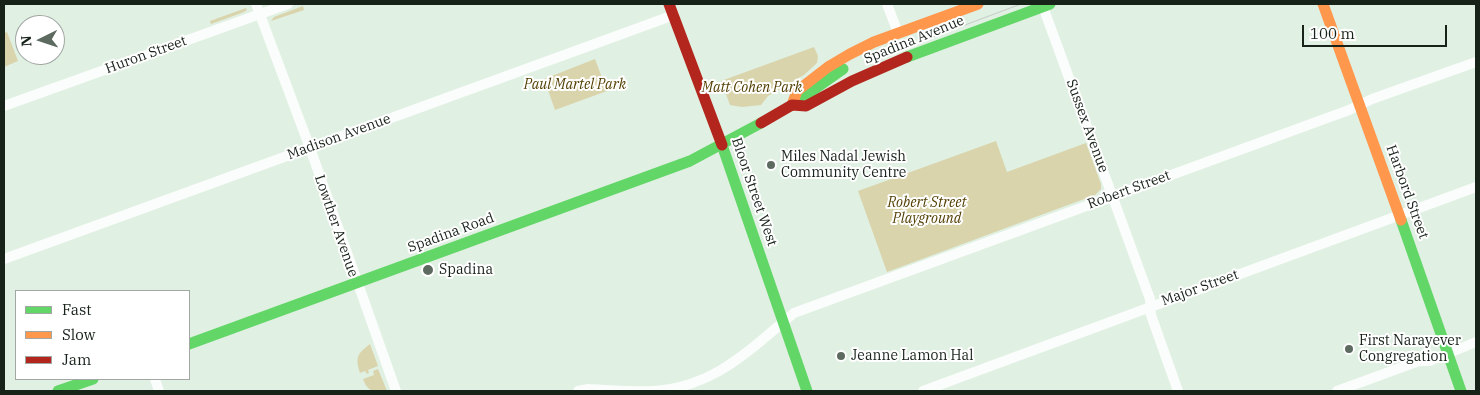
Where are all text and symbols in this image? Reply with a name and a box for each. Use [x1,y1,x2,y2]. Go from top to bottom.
street label: Spadina Avenue [861,12,967,68]
north arrow [15,15,65,65]
scale bar [1305,15,1450,47]
text: 100 m [1310,24,1355,43]
street label: Huron Street [103,33,189,77]
text: N [17,35,35,47]
park label: Paul Martel Park [524,77,626,93]
street label: Sussex Avenue [1062,77,1112,175]
park label: Matt Cohen Park [702,80,802,96]
street label: Madison Avenue [285,110,393,164]
street label: Bloor Street West [728,136,780,248]
street label: Harbord Street [1382,143,1432,241]
place label: Miles Nadal Jewish Community Centre [781,149,906,182]
marker: Miles Nadal Jewish Community Centre [765,159,777,171]
street label: Robert Street [1085,167,1173,213]
street label: Lowther Avenue [311,173,361,279]
park label: Robert Street Playground [888,195,966,228]
street label: Spadina Road [406,210,496,256]
place label: Spadina [439,262,493,278]
marker: Spadina [421,263,435,277]
street label: Major Street [1159,266,1241,310]
legend [15,290,190,380]
text: Fast [62,300,92,319]
text: Slow [62,325,95,344]
place label: First Narayever Congregation [1359,333,1461,366]
marker: First Narayever Congregation [1343,343,1355,355]
place label: Jeanne Lamon Hal [851,348,973,364]
text: Jam [62,350,91,369]
marker: Jeanne Lamon Hal [835,350,847,362]

